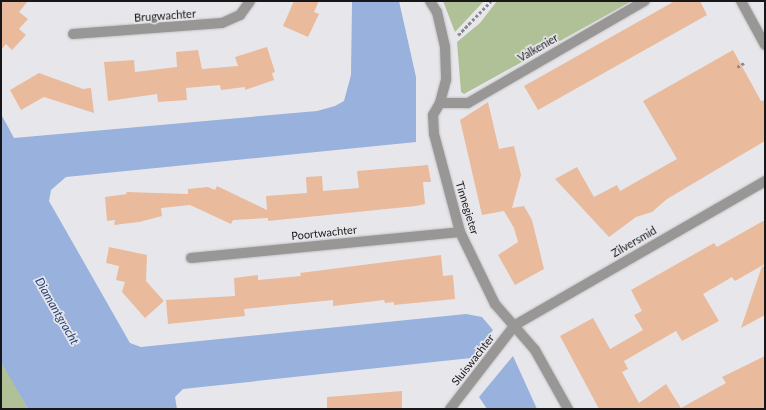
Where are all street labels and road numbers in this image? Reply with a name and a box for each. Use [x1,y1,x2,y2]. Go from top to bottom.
street label: Brugwachter [134,7,196,25]
street label: Valkenier [515,31,561,65]
street label: Tinnegieter [453,180,481,236]
street label: Poortwachter [291,223,357,243]
street label: Zilversmid [609,224,659,260]
street label: Sluiswachter [449,332,497,388]

